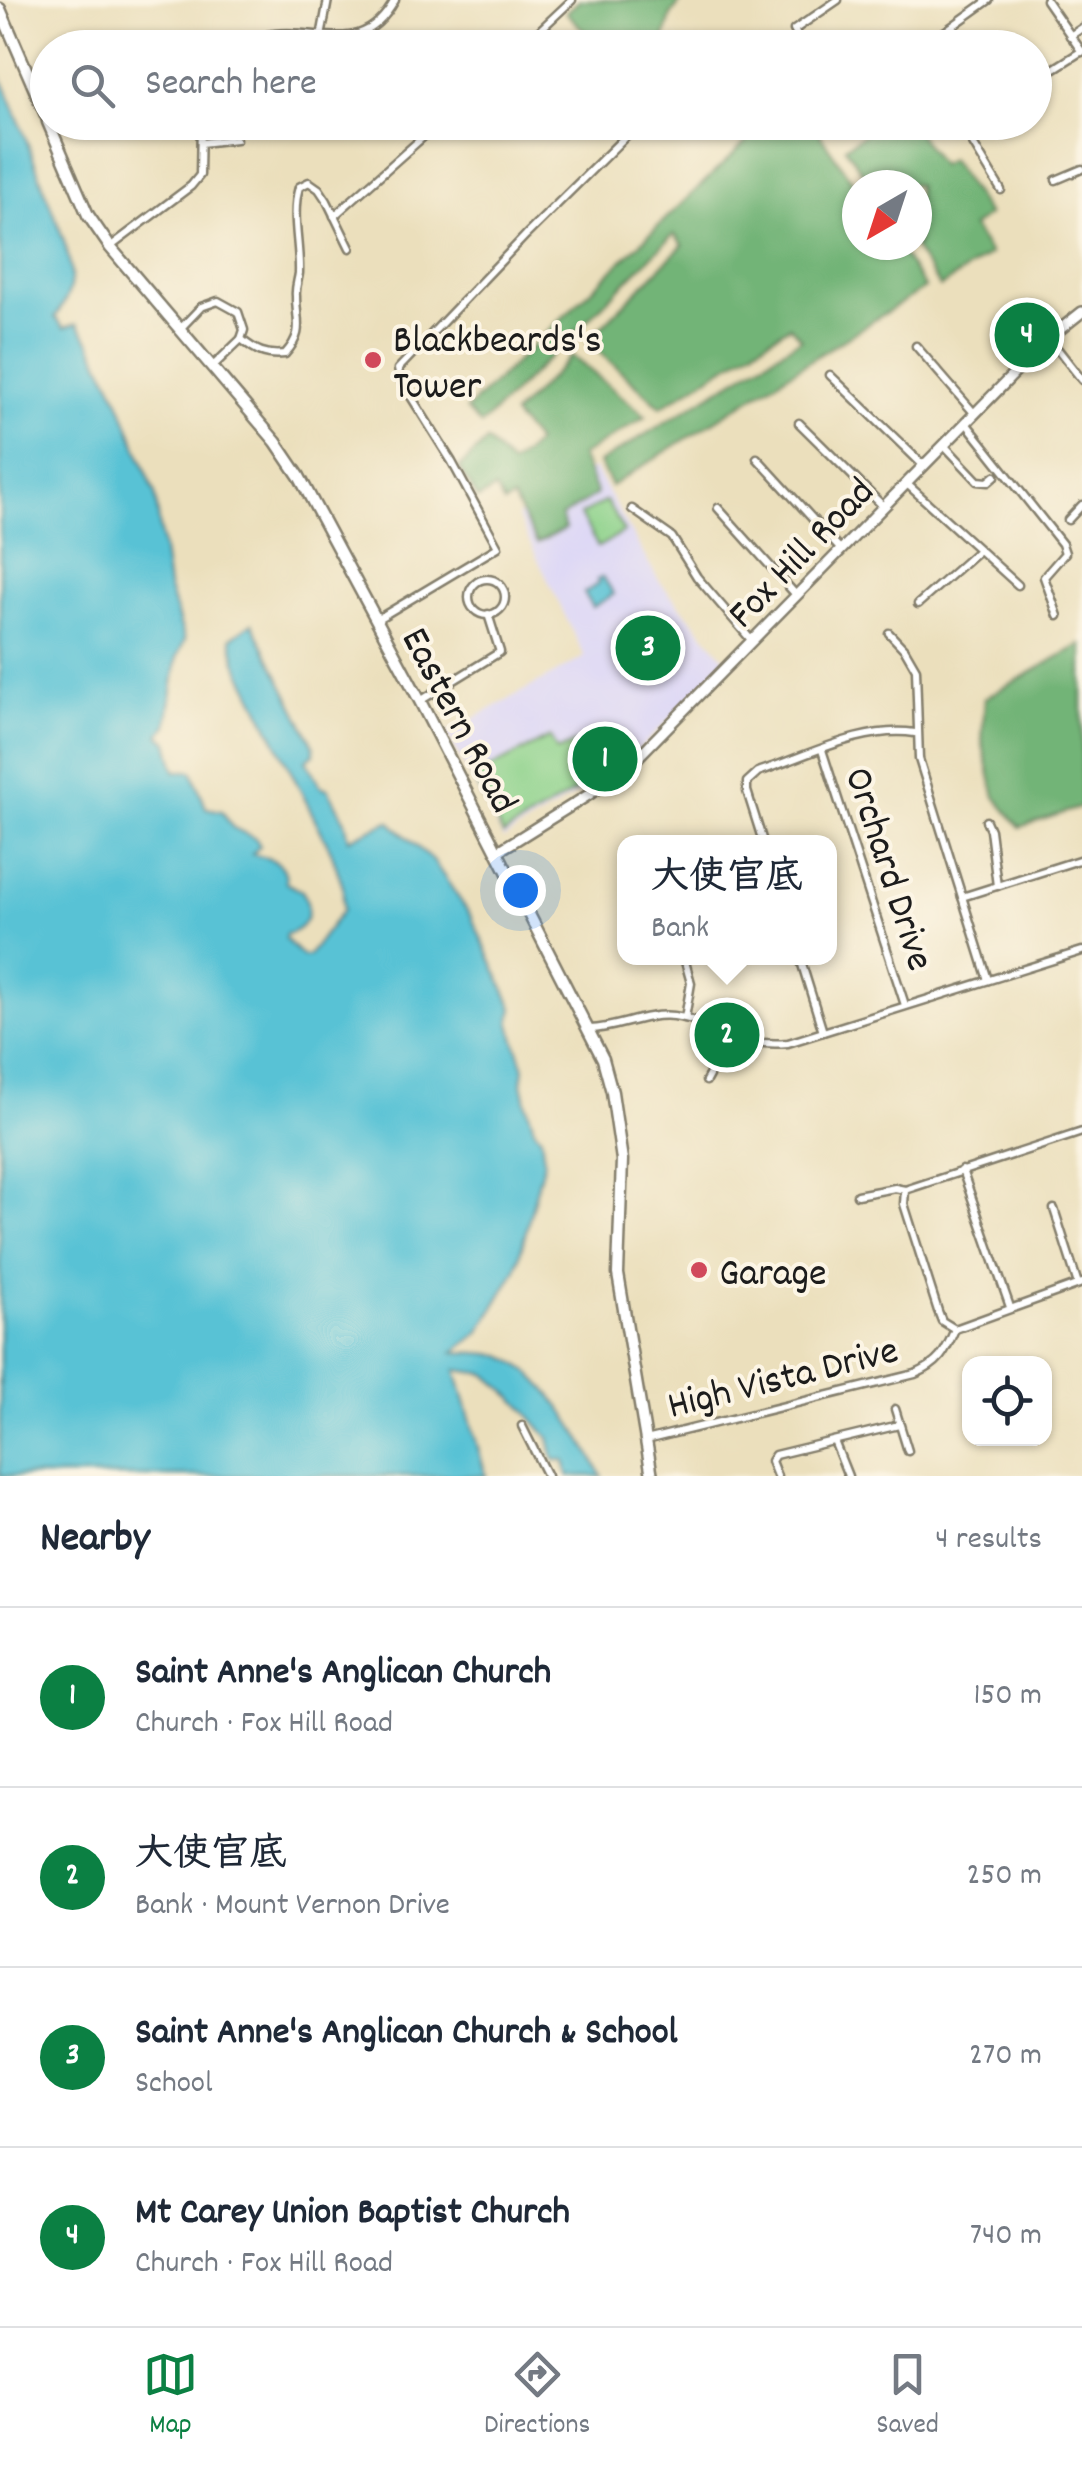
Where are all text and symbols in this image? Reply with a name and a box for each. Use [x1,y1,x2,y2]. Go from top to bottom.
search box [30,30,1052,140]
icon: search [65,58,120,113]
text: Search here [145,58,317,113]
north arrow [842,170,932,260]
pin: 4 [994,298,1060,372]
place label: Blackbeards's Tower [393,315,602,418]
marker: Blackbeards's Tower [362,349,384,371]
street label: Fox Hill Road [717,467,890,644]
pin: 3 [616,610,680,686]
street label: Eastern Road [383,619,529,825]
pin: 1 [572,722,638,796]
street label: Orchard Drive [826,761,945,979]
popup [617,835,837,965]
text: 大使官底 [651,852,803,907]
your location [495,865,546,916]
text: Bank [651,907,709,953]
pin: 2 [694,998,760,1072]
place label: Garage [719,1248,827,1305]
marker: Garage [688,1259,710,1281]
street label: High Vista Drive [662,1325,905,1438]
map controls [962,1356,1052,1446]
button: locate [962,1356,1052,1446]
text: Nearby [40,1511,150,1571]
text: 4 results [935,1518,1042,1564]
text: Saint Anne's Anglican Church [135,1647,551,1702]
text: 1 [69,1674,76,1720]
text: 150 m [973,1674,1042,1720]
text: Church · Fox Hill Road [135,1702,393,1748]
text: 大使官底 [135,1829,287,1884]
text: 2 [66,1854,79,1900]
text: 250 m [966,1854,1042,1900]
text: Bank · Mount Vernon Drive [135,1884,450,1930]
text: Saint Anne's Anglican Church & School [135,2007,678,2062]
text: 3 [65,2034,80,2080]
text: 270 m [969,2034,1042,2080]
text: School [135,2062,213,2108]
text: Mt Carey Union Baptist Church [135,2187,570,2242]
text: 4 [66,2214,79,2260]
text: 740 m [970,2214,1042,2260]
text: Church · Fox Hill Road [135,2242,393,2288]
tab: Map [143,2347,198,2447]
tab: Directions [484,2347,590,2447]
tab: Saved [876,2347,939,2447]

